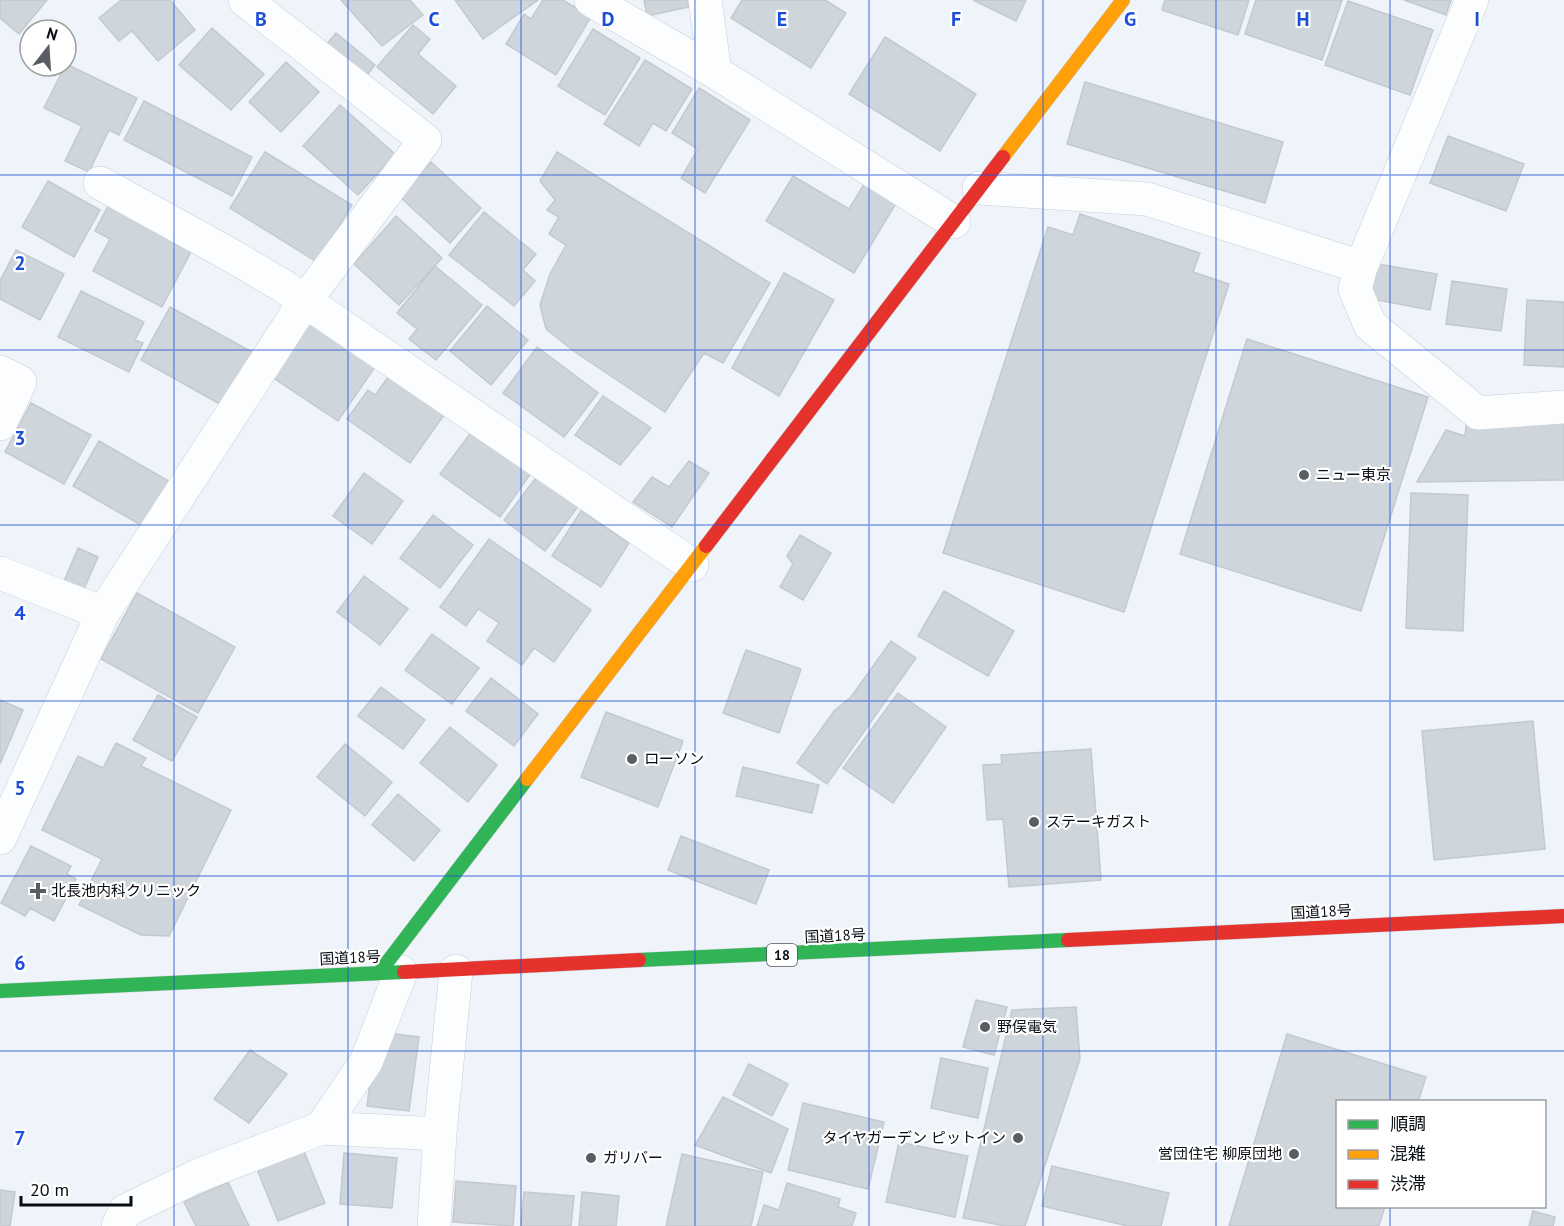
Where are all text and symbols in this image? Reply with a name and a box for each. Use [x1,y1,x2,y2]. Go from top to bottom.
text: B [255,6,267,32]
text: C [428,6,440,32]
text: D [602,6,615,32]
text: E [777,6,787,32]
text: F [951,6,961,32]
text: G [1124,6,1136,32]
text: H [1296,6,1310,32]
text: I [1474,6,1480,32]
north arrow [18,18,78,78]
text: N [44,23,60,45]
text: 2 [14,250,26,276]
text: 3 [14,425,26,451]
place label: ニュー東京 [1316,465,1391,484]
marker: ニュー東京 [1297,468,1311,482]
text: 4 [14,600,26,626]
place label: ローソン [644,749,704,768]
marker: ローソン [625,752,639,766]
text: 5 [14,775,26,801]
place label: ステーキガスト [1046,812,1151,831]
marker: ステーキガスト [1027,815,1041,829]
place label: 北長池内科クリニック [51,881,201,900]
marker: 北長池内科クリニック [29,882,47,900]
street label: 国道18号 [1290,900,1352,923]
street label: 国道18号 [804,924,866,947]
road number: 18 [767,944,797,966]
street label: 国道18号 [319,946,381,969]
text: 6 [14,950,26,976]
place label: 野俣電気 [997,1017,1057,1036]
marker: 野俣電気 [978,1020,992,1034]
legend [1336,1100,1546,1208]
text: 順調 [1390,1112,1426,1135]
text: 7 [14,1125,26,1151]
place label: タイヤガーデン ピットイン [822,1128,1006,1147]
marker: タイヤガーデン ピットイン [1011,1131,1025,1145]
text: 混雑 [1390,1142,1426,1165]
place label: 営団住宅 柳原団地 [1158,1144,1282,1163]
marker: 営団住宅 柳原団地 [1287,1147,1301,1161]
place label: ガリバー [603,1148,663,1167]
marker: ガリバー [584,1151,598,1165]
scale bar [21,1169,130,1207]
text: 渋滞 [1390,1172,1426,1195]
text: 20 m [30,1178,69,1201]

